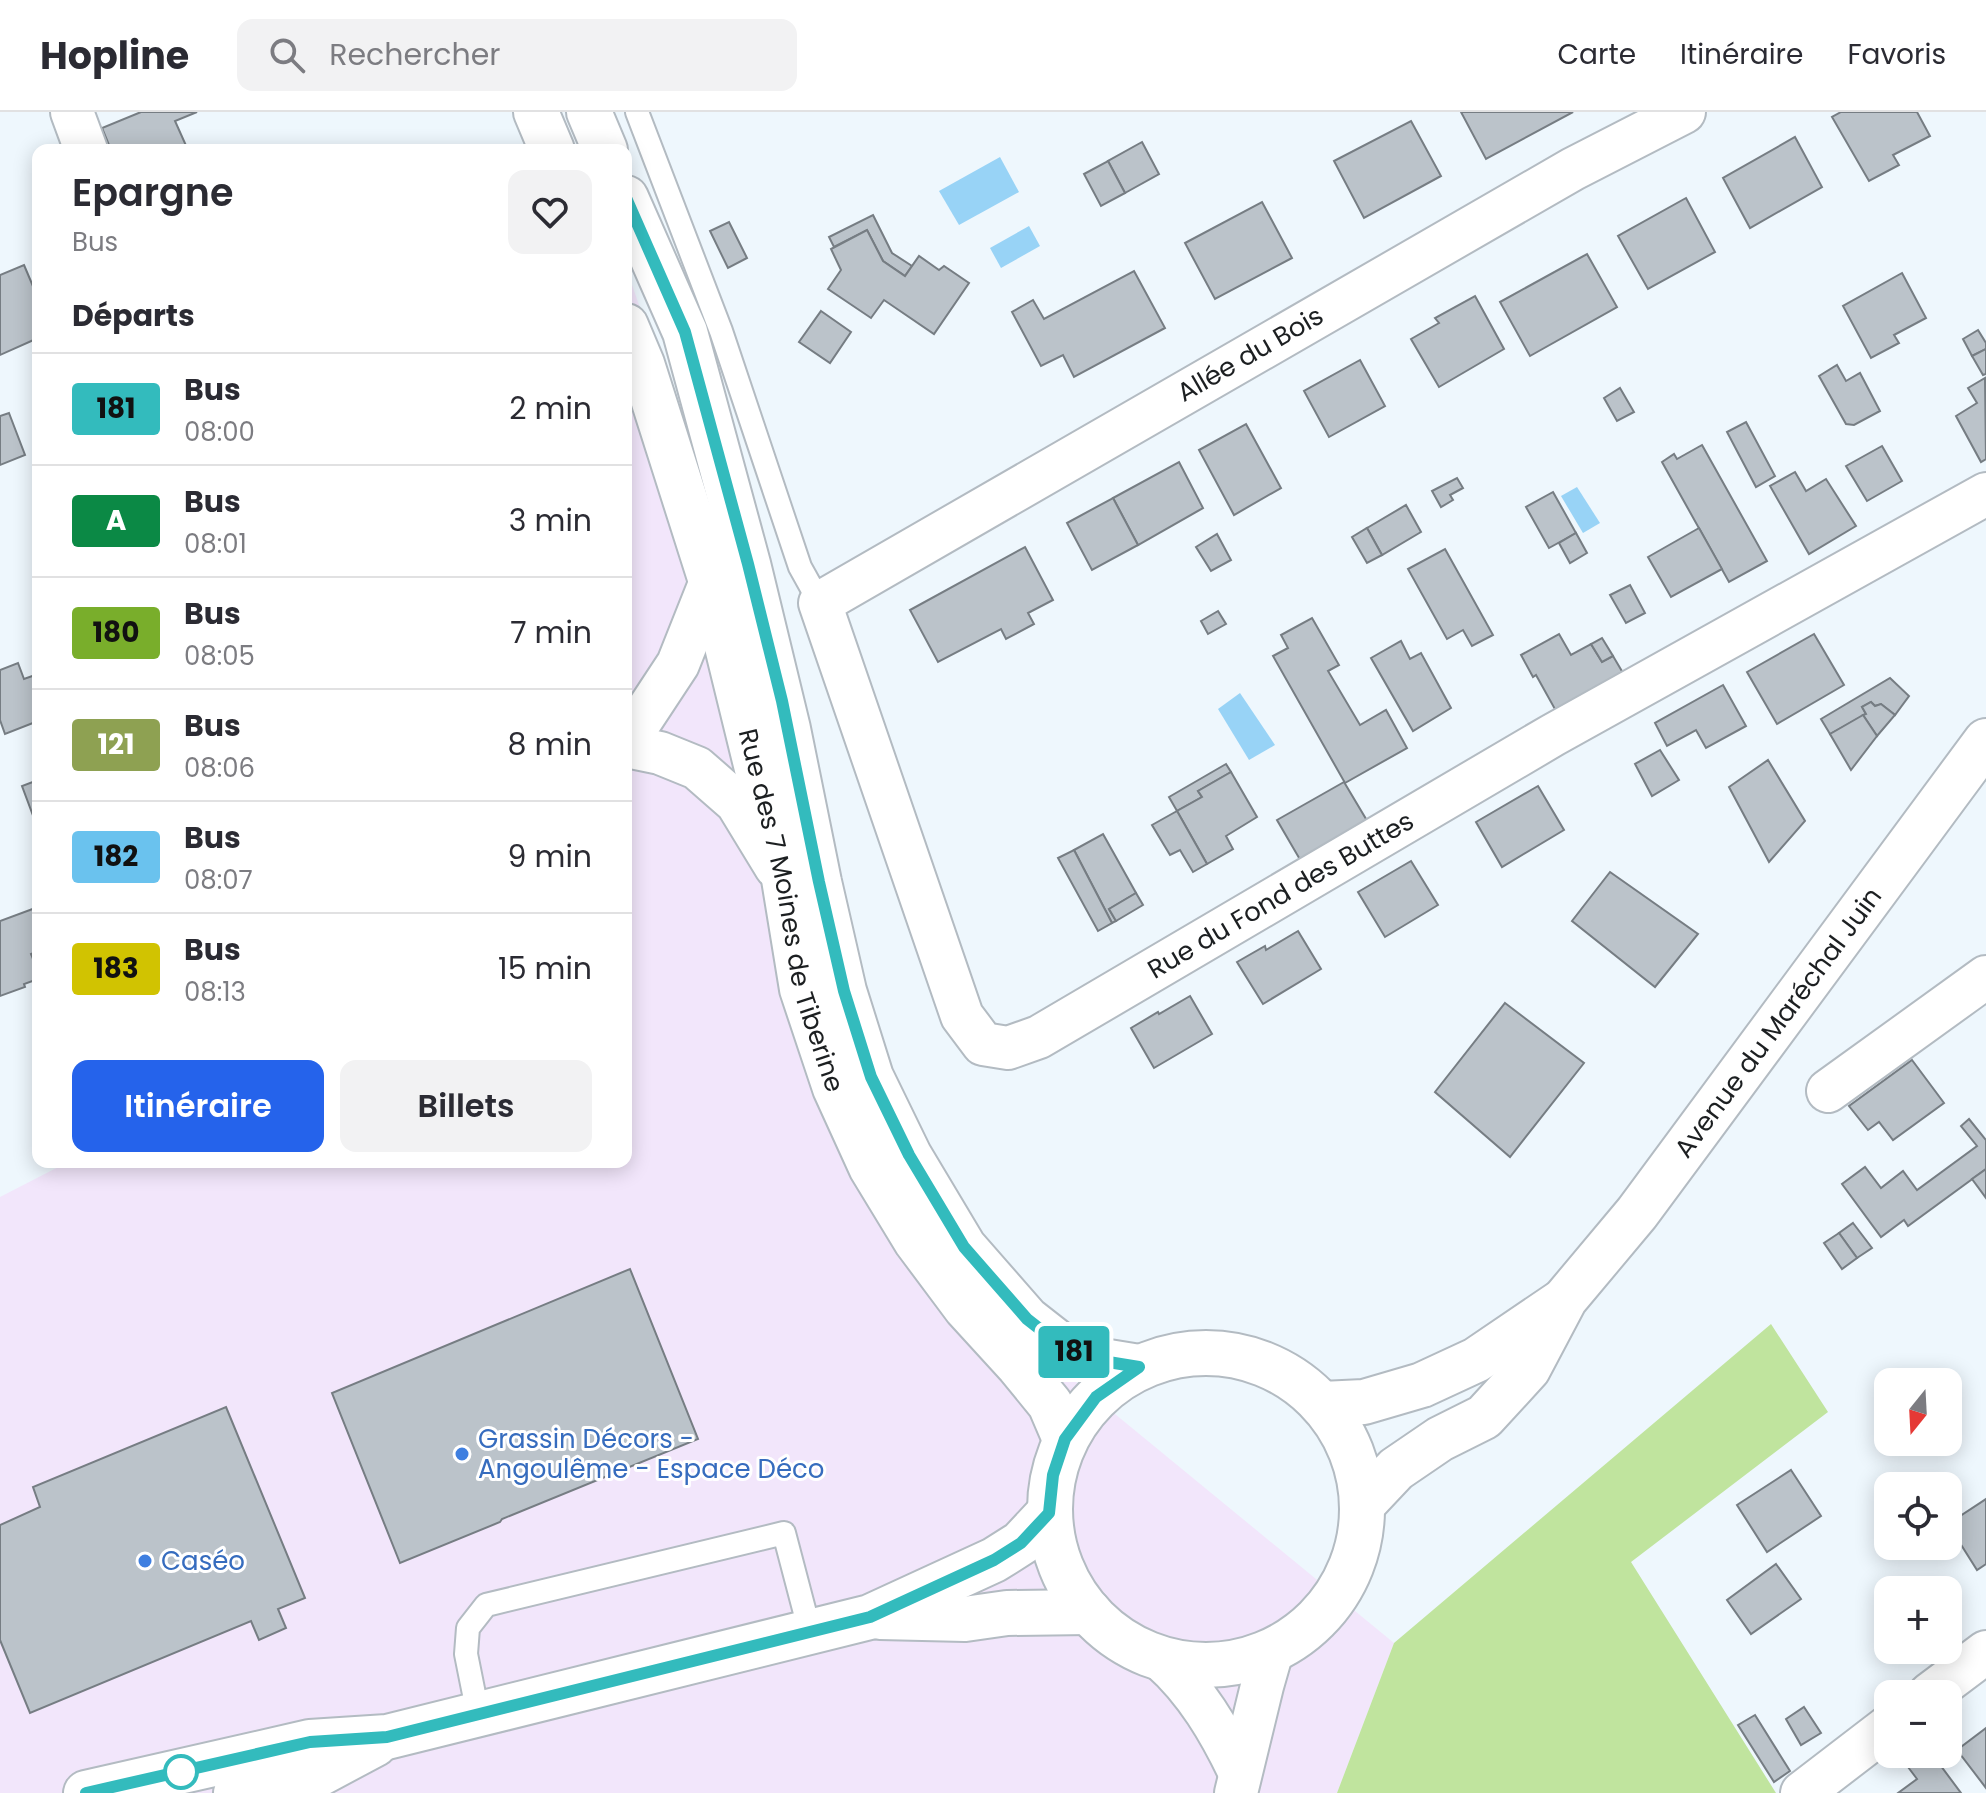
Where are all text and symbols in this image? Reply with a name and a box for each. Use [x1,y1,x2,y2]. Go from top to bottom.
search box [237,19,797,91]
text: Hopline [40,29,189,82]
icon: search [265,33,309,77]
text: Rechercher [329,33,500,76]
text: Carte [1558,35,1636,74]
text: Itinéraire [1680,35,1803,74]
text: Favoris [1847,35,1946,74]
text: Epargne [72,166,233,219]
button: heart [508,170,592,254]
text: Bus [72,224,118,260]
text: Départs [72,294,195,337]
street label: Allée du Bois [1170,298,1330,410]
text: Bus [184,368,241,411]
text: 2 min [509,387,592,430]
text: 181 [96,389,136,428]
text: 08:00 [184,414,255,450]
text: Bus [184,480,241,523]
text: 3 min [509,499,592,542]
text: A [106,501,126,540]
text: 08:01 [184,526,247,562]
text: Bus [184,592,241,635]
text: 7 min [510,611,592,654]
text: 180 [93,613,139,652]
text: 08:05 [184,638,255,674]
text: Bus [184,704,241,747]
text: 8 min [508,723,592,766]
text: 121 [97,725,135,764]
street label: Rue des 7 Moines de Tiberine [730,725,853,1097]
text: 08:06 [184,750,255,786]
street label: Rue du Fond des Buttes [1141,803,1420,987]
text: Bus [184,816,241,859]
text: 9 min [508,835,592,878]
text: 182 [94,837,138,876]
text: 08:07 [184,862,253,898]
street label: Avenue du Maréchal Juin [1666,880,1890,1165]
text: Bus [184,928,241,971]
text: 15 min [498,947,592,990]
text: 183 [93,949,139,988]
text: 08:13 [184,974,246,1010]
button: Itinéraire [72,1060,324,1152]
button: Billets [340,1060,592,1152]
line badge: 181 [1028,1326,1120,1378]
text: 181 [1054,1332,1094,1371]
north arrow [1874,1368,1962,1456]
map controls [1874,1368,1962,1768]
place label: Grassin Décors - Angoulême - Espace Déco [478,1421,824,1487]
marker: Grassin Décors - Angoulême - Espace Déco [453,1445,471,1463]
button: locate [1874,1472,1962,1560]
place label: Caséo [161,1543,245,1579]
marker: Caséo [136,1552,154,1570]
button: + [1874,1576,1962,1664]
button: − [1874,1680,1962,1768]
unlabelled marker [164,1755,198,1789]

